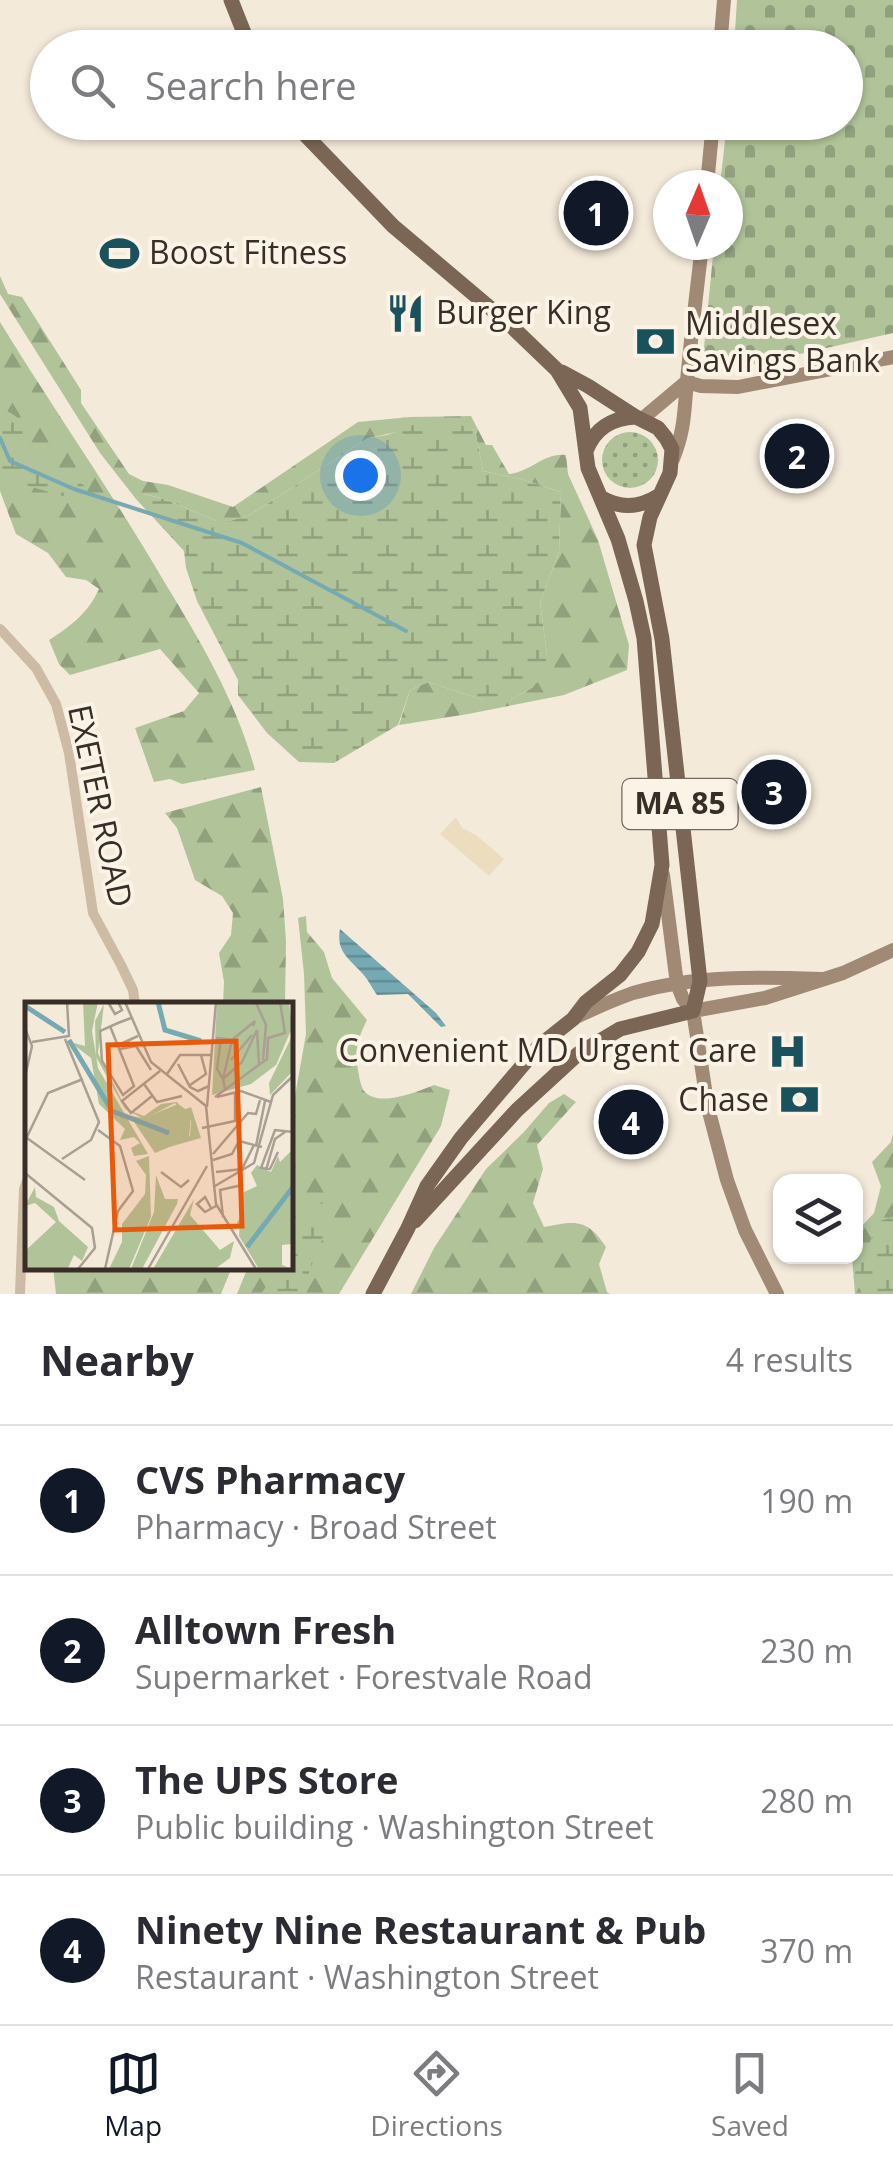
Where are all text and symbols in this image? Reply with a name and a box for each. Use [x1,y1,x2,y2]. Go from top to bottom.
search box [30,30,863,140]
icon: search [65,58,120,113]
text: Search here [145,59,357,111]
north arrow [653,170,743,260]
pin: 1 [564,176,628,250]
place label: Boost Fitness [149,230,347,273]
sports icon: Boost Fitness [98,232,140,274]
place label: Burger King [436,290,611,333]
restaurant icon: Burger King [385,292,427,334]
place label: Middlesex Savings Bank [685,301,880,381]
bank icon: Middlesex Savings Bank [634,321,676,363]
pin: 2 [764,418,830,494]
your location [335,450,386,501]
street label: EXETER ROAD [59,701,144,911]
pin: 3 [742,754,806,830]
road number: MA 85 [622,779,738,829]
inset map [25,1002,292,1269]
place label: Convenient MD Urgent Care [339,1028,757,1071]
hospital icon: Convenient MD Urgent Care [766,1030,808,1072]
place label: Chase [678,1077,769,1120]
bank icon: Chase [778,1079,820,1121]
pin: 4 [598,1084,664,1160]
map controls [773,1174,863,1264]
button: layers [773,1174,863,1264]
text: Nearby [40,1331,194,1388]
text: 4 results [726,1338,853,1381]
text: CVS Pharmacy [135,1453,405,1505]
text: 1 [63,1479,82,1522]
text: 190 m [760,1479,853,1522]
text: Pharmacy · Broad Street [135,1505,497,1548]
text: Alltown Fresh [135,1603,396,1655]
text: 2 [63,1629,82,1672]
text: 230 m [760,1629,853,1672]
text: Supermarket · Forestvale Road [135,1655,592,1698]
text: The UPS Store [135,1753,398,1805]
text: 3 [63,1779,82,1822]
text: 280 m [760,1779,853,1822]
text: Public building · Washington Street [135,1805,654,1848]
text: Ninety Nine Restaurant & Pub [135,1903,706,1955]
text: 4 [63,1929,82,1972]
text: 370 m [760,1929,853,1972]
text: Restaurant · Washington Street [135,1955,599,1998]
tab: Map [104,2046,162,2144]
tab: Directions [370,2046,503,2144]
tab: Saved [711,2046,789,2144]

